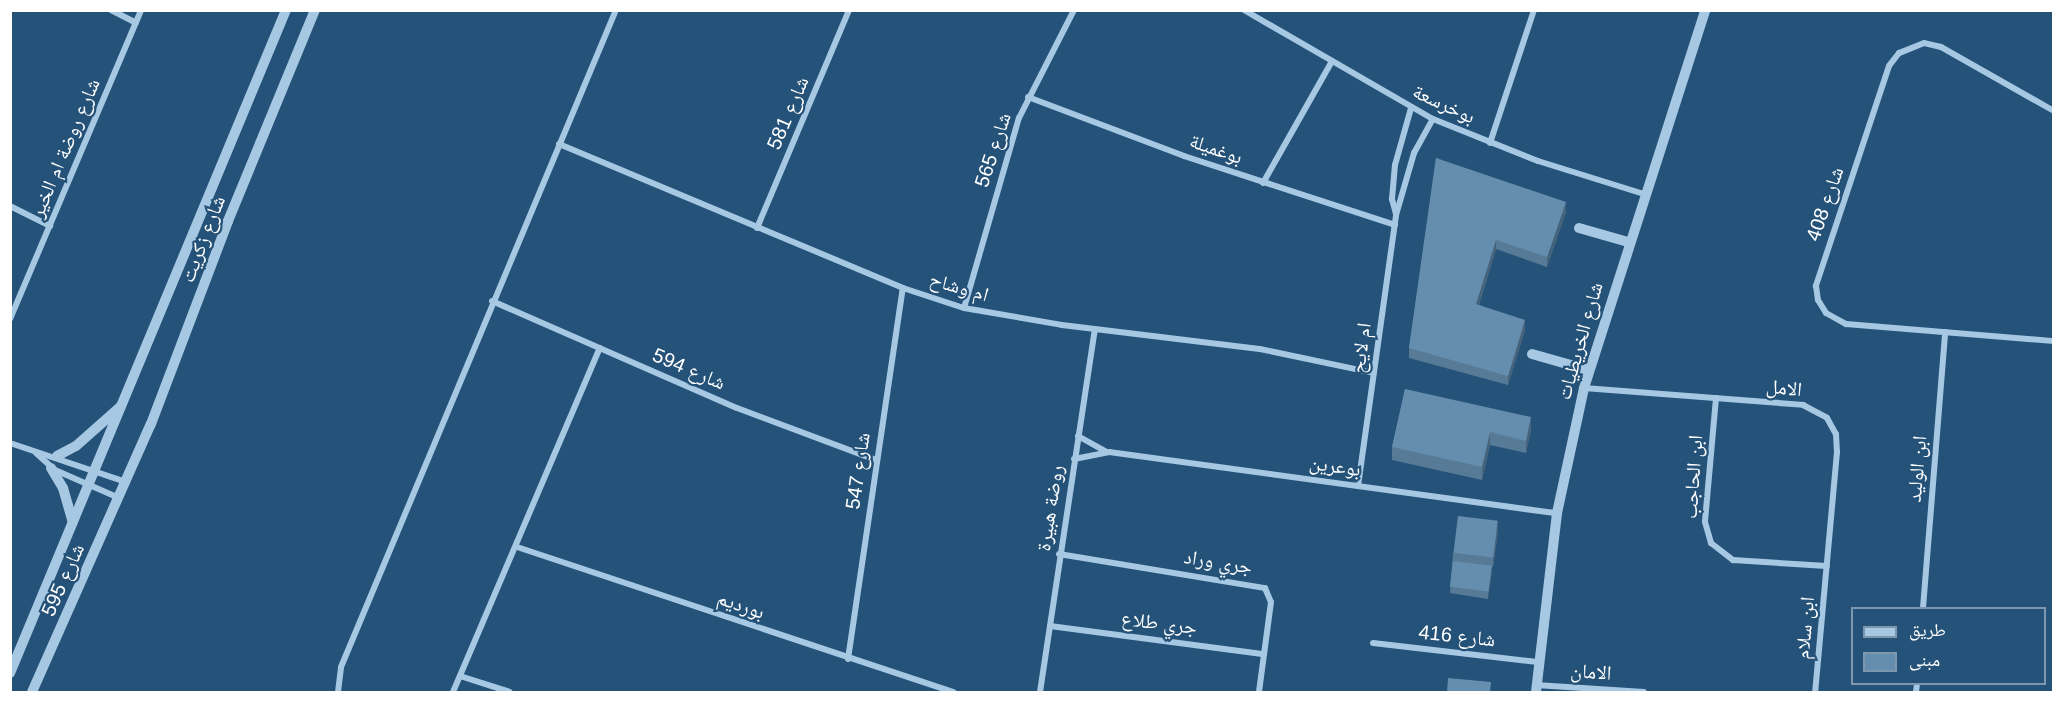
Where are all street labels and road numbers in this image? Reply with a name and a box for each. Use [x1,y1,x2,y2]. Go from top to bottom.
street label: شارع 581 [762,73,814,153]
street label: شارع روضة ام الخير [25,75,105,221]
street label: بوخرسعة [1409,79,1479,129]
street label: شارع 565 [970,110,1016,190]
street label: بوغميلة [1186,129,1246,169]
street label: شارع 408 [1801,164,1849,244]
street label: شارع زكريت [176,192,230,286]
street label: ام وشاح [927,267,991,307]
street label: شارع الخريطيات [1552,279,1608,403]
street label: ام لايح [1346,321,1376,375]
street label: شارع 594 [649,343,729,395]
street label: الامل [1765,374,1803,402]
street label: شارع 547 [841,431,875,511]
street label: ابن الحاجب [1678,434,1708,520]
street label: ابن الوليد [1902,435,1932,503]
street label: بوعرين [1308,451,1362,481]
street label: روضة هبيرة [1031,463,1069,553]
street label: شارع 595 [36,540,90,620]
street label: جري وراد [1182,545,1254,579]
street label: بورديم [714,586,768,624]
street label: ابن سلام [1790,596,1820,660]
street label: جري طلاع [1120,606,1198,640]
street label: شارع 416 [1417,620,1497,652]
street label: الامان [1570,659,1612,685]

